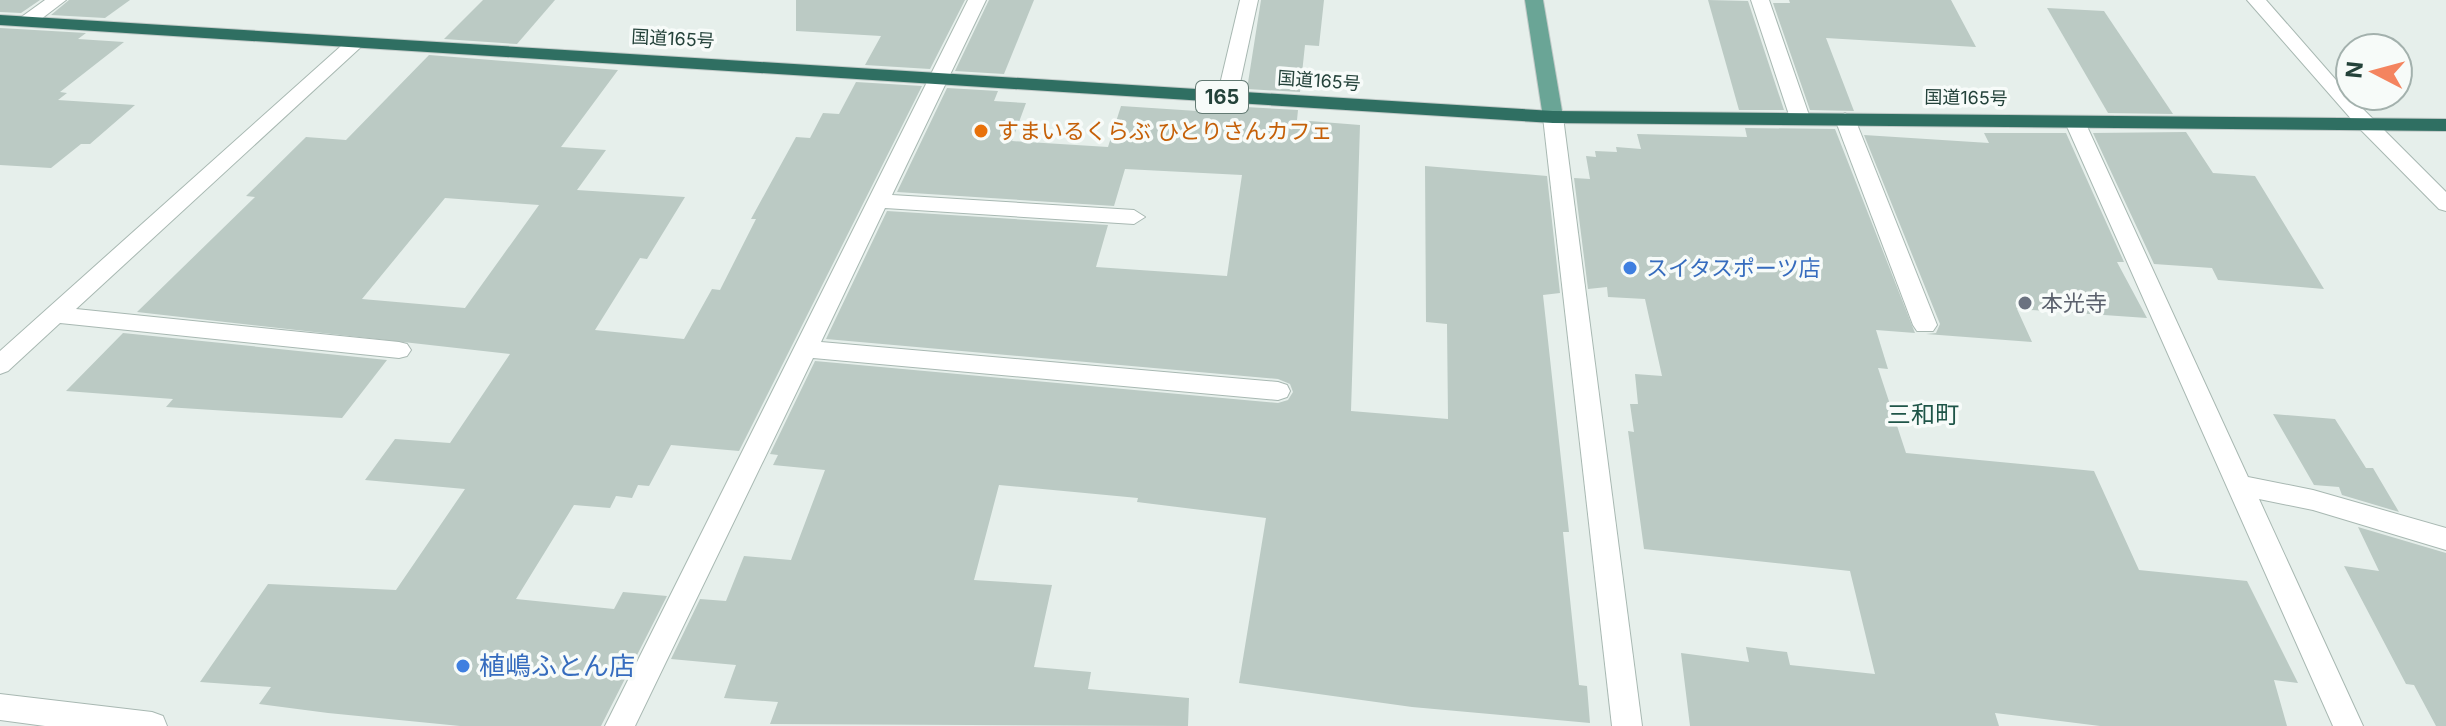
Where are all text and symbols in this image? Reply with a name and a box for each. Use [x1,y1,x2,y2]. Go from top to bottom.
street label: 国道165号 [631,26,715,51]
north arrow [2334,32,2414,112]
text: N [2340,60,2368,80]
street label: 国道165号 [1277,67,1361,94]
road number: 165 [1196,81,1248,113]
street label: 国道165号 [1924,86,2008,109]
place label: すまいるくらぶ ひとりさんカフェ [997,118,1333,144]
marker: すまいるくらぶ ひとりさんカフェ [972,122,990,140]
place label: スイタスポーツ店 [1646,255,1821,281]
marker: スイタスポーツ店 [1621,259,1639,277]
place label: 本光寺 [2041,290,2107,316]
marker: 本光寺 [2016,294,2034,312]
district label: 三和町 [1887,400,1959,429]
place label: 植嶋ふとん店 [479,650,635,681]
marker: 植嶋ふとん店 [454,657,472,675]

